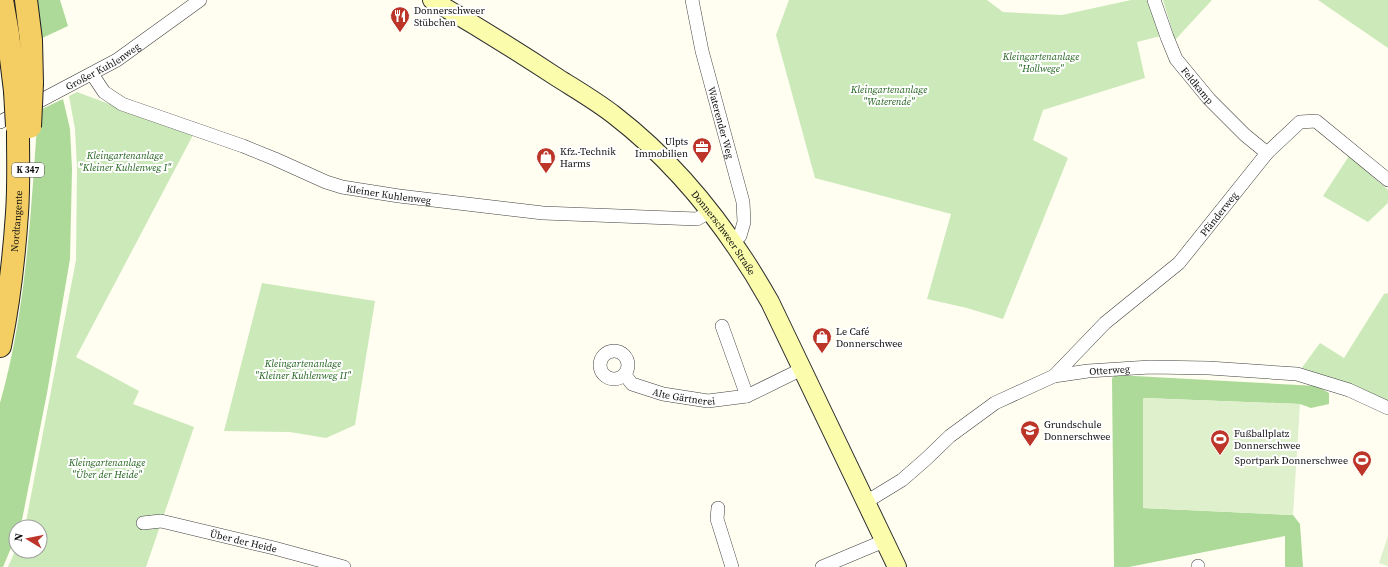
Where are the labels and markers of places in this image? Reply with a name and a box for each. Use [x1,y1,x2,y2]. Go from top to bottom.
place label: Donnerschweer Stübchen [414,4,485,29]
restaurant icon: Donnerschweer Stübchen [389,5,411,33]
place label: Ulpts Immobilien [635,135,688,160]
office icon: Ulpts Immobilien [691,136,713,164]
place label: Kfz.-Technik Harms [560,145,616,170]
shop icon: Kfz.-Technik Harms [535,146,557,174]
place label: Le Café Donnerschwee [836,325,902,350]
shop icon: Le Café Donnerschwee [811,326,833,354]
place label: Grundschule Donnerschwee [1044,418,1110,443]
school or university icon: Grundschule Donnerschwee [1019,419,1041,447]
place label: Fußballplatz Donnerschwee [1234,427,1300,452]
sports icon: Fußballplatz Donnerschwee [1209,428,1231,456]
sports icon: Sportpark Donnerschwee [1351,449,1373,477]
place label: Sportpark Donnerschwee [1235,454,1348,467]

